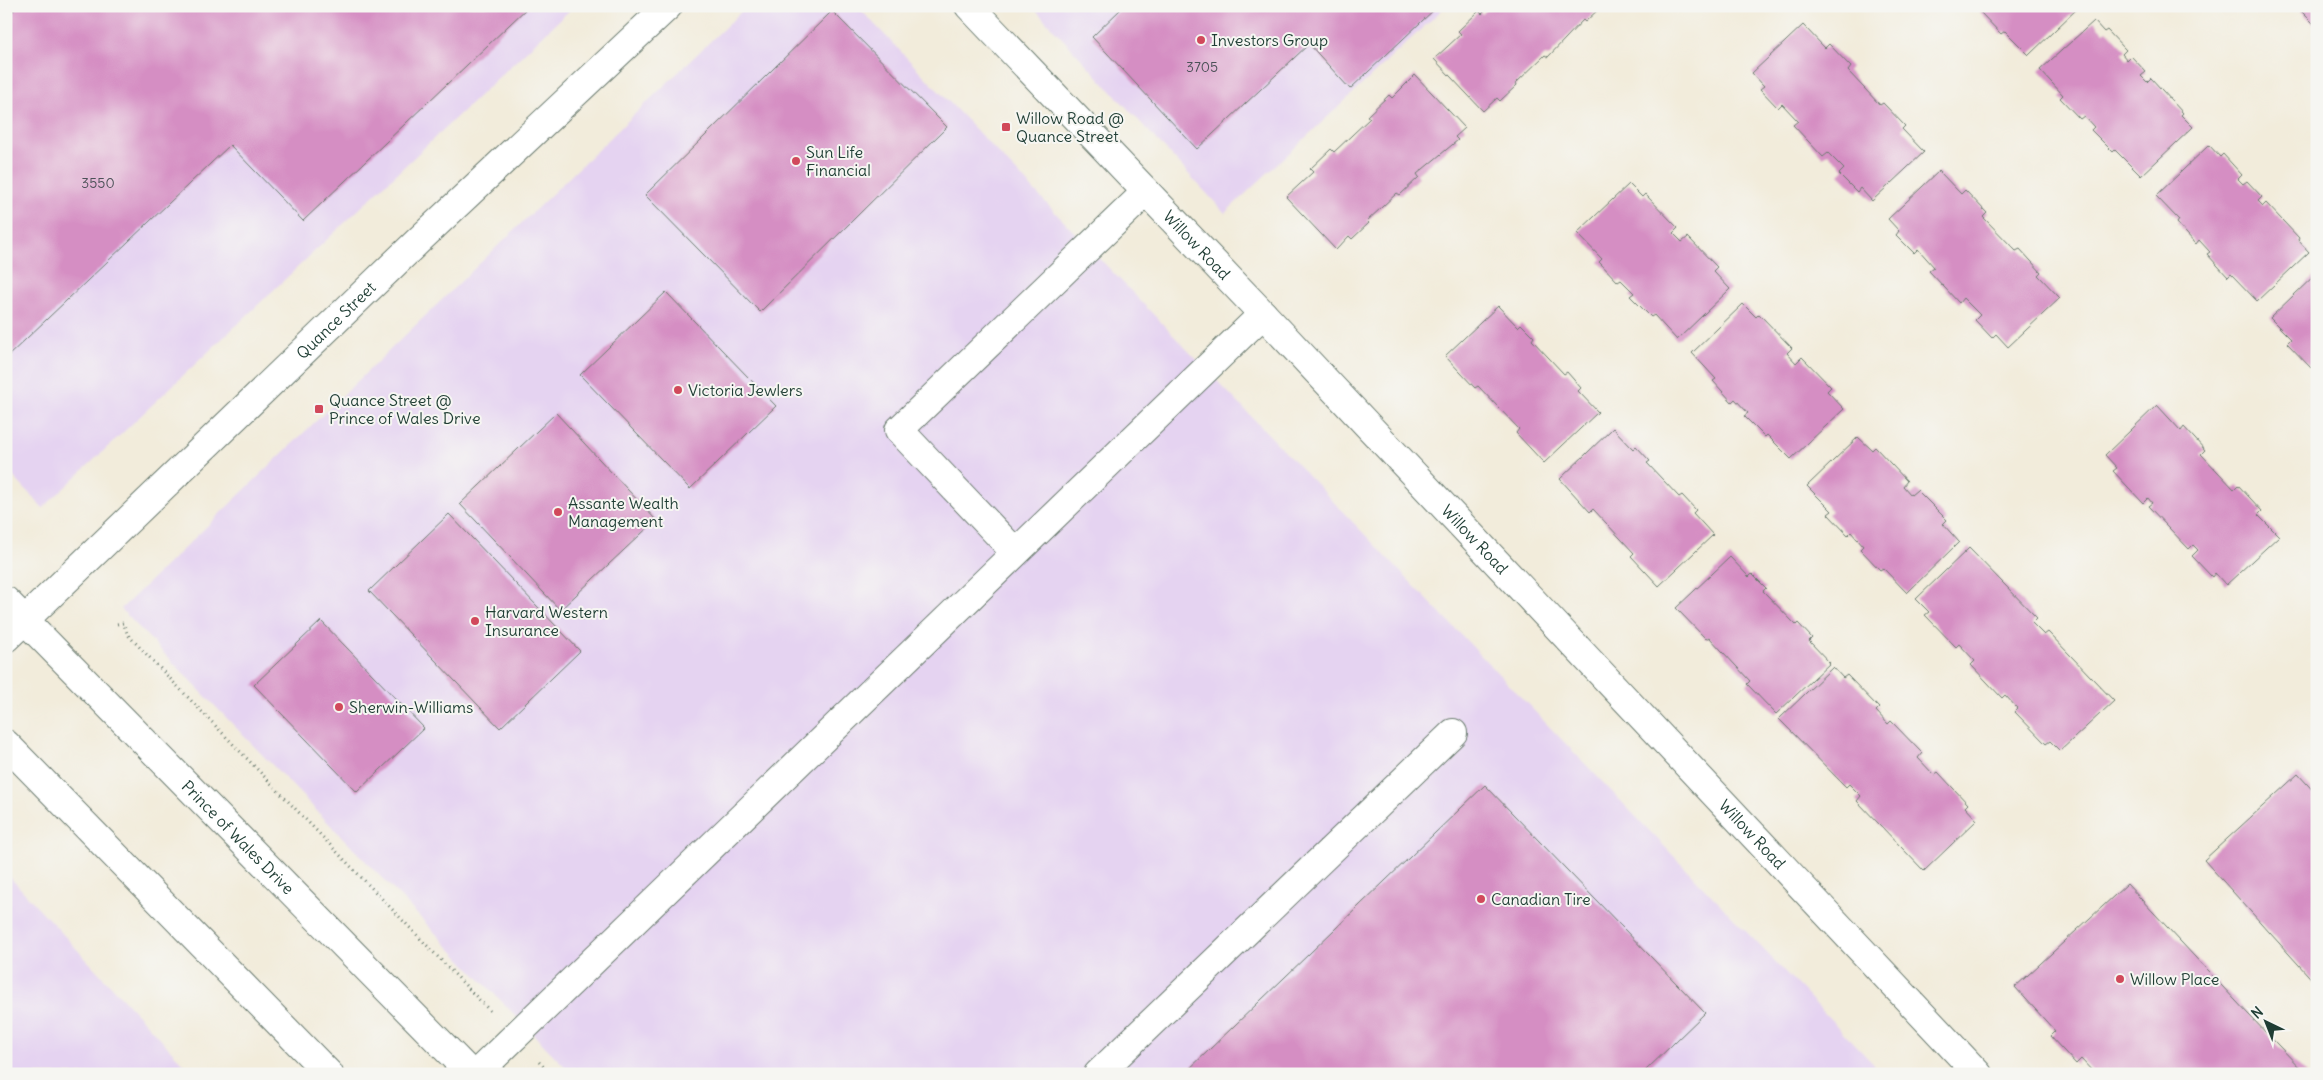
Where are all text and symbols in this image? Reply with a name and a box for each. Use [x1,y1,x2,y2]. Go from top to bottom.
place label: Investors Group [1211,30,1328,50]
marker: Investors Group [1195,34,1207,46]
house number: 3705 [1186,58,1218,76]
place label: Willow Road @ Quance Street [1016,108,1124,146]
marker: Willow Road @ Quance Street [1000,121,1012,133]
place label: Sun Life Financial [806,142,871,180]
marker: Sun Life Financial [790,155,802,167]
house number: 3550 [81,174,115,192]
street label: Willow Road [1159,206,1235,284]
street label: Quance Street [292,277,380,363]
place label: Victoria Jewlers [688,380,803,400]
marker: Victoria Jewlers [672,384,684,396]
place label: Quance Street @ Prince of Wales Drive [329,390,481,428]
marker: Quance Street @ Prince of Wales Drive [313,403,325,415]
place label: Assante Wealth Management [568,493,679,531]
street label: Willow Road [1437,500,1512,578]
marker: Assante Wealth Management [552,506,564,518]
place label: Harvard Western Insurance [485,602,608,640]
marker: Harvard Western Insurance [469,615,481,627]
place label: Sherwin-Williams [349,697,473,717]
marker: Sherwin-Williams [333,701,345,713]
street label: Prince of Wales Drive [178,776,298,898]
street label: Willow Road [1715,795,1790,873]
place label: Canadian Tire [1491,889,1591,909]
marker: Canadian Tire [1475,893,1487,905]
place label: Willow Place [2130,969,2219,989]
marker: Willow Place [2114,973,2126,985]
north arrow [2240,998,2290,1048]
text: N [2247,1003,2267,1022]

